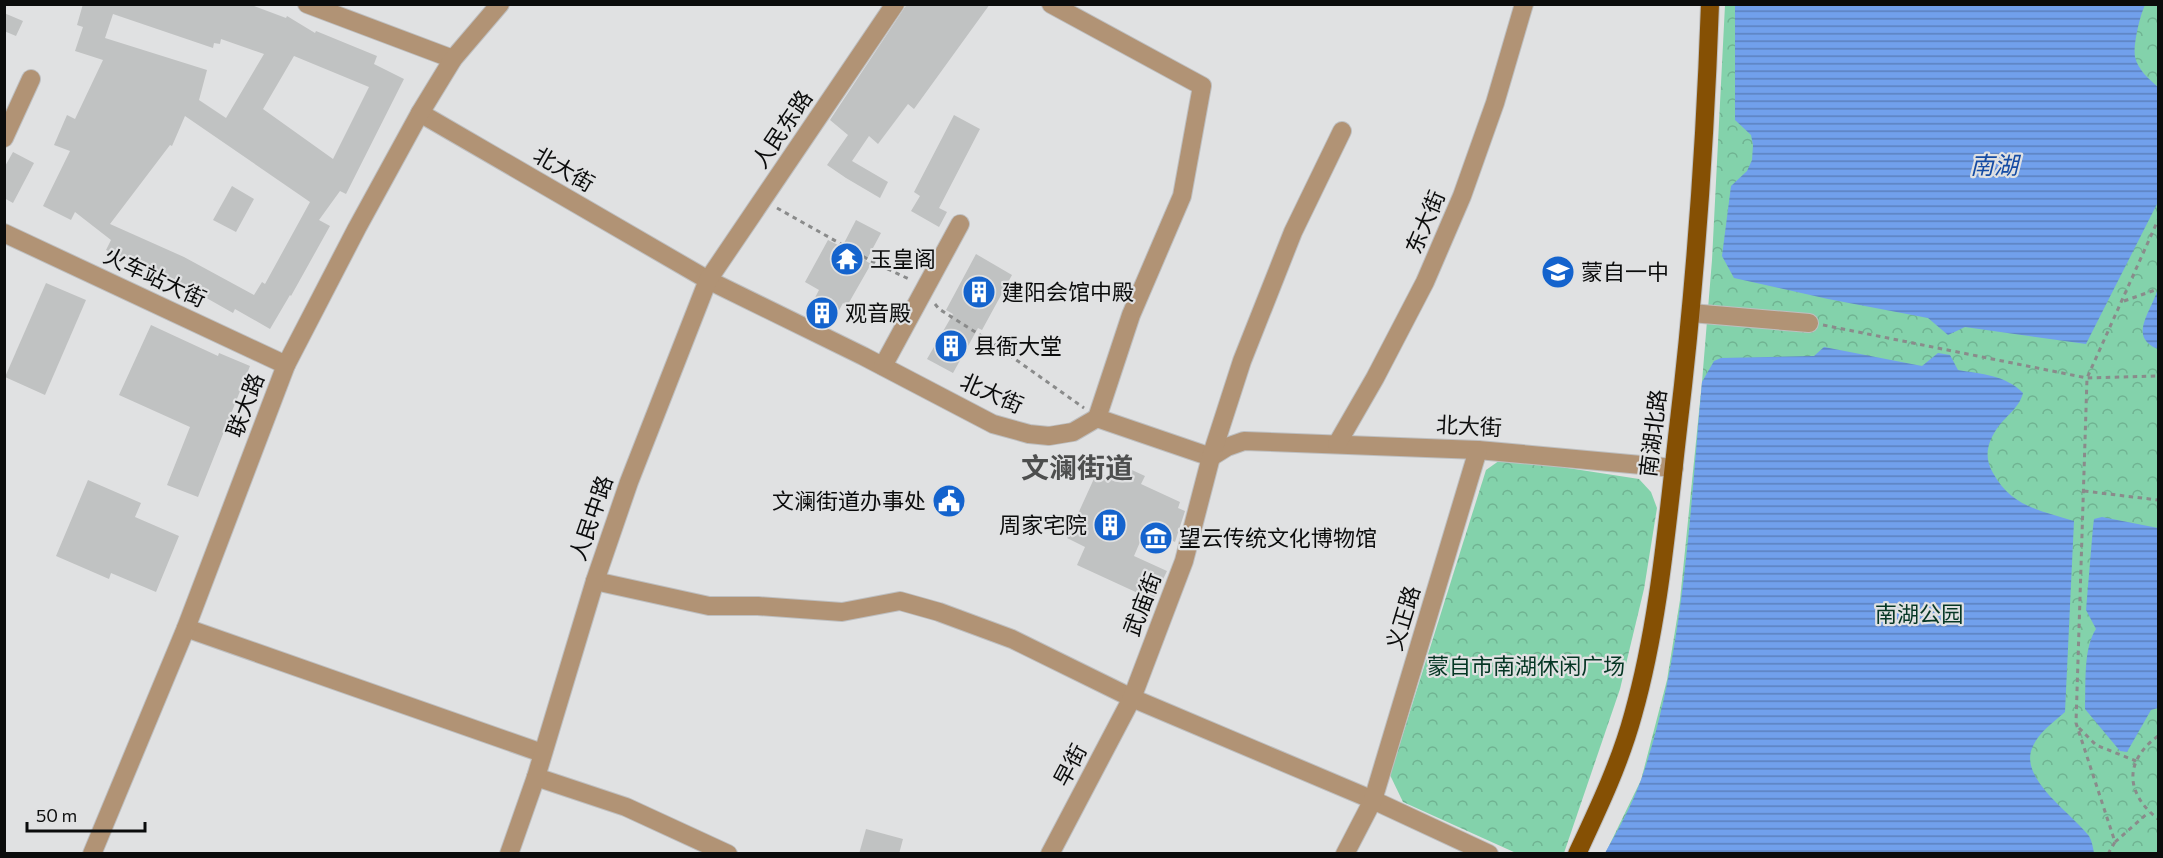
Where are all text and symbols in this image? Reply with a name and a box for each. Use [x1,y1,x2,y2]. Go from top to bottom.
street label: 人民东路 [746,85,817,173]
street label: 北大街 [529,140,600,197]
water label: 南湖 [1970,150,2022,179]
street label: 东大街 [1399,186,1450,257]
street label: 火车站大街 [100,241,211,312]
temple icon: 玉皇阁 [829,241,865,277]
place label: 玉皇阁 [870,245,936,272]
school or university icon: 蒙自一中 [1540,254,1576,290]
place label: 蒙自一中 [1581,258,1669,285]
building icon: 建阳会馆中殿 [961,274,997,310]
place label: 建阳会馆中殿 [1002,278,1134,305]
building icon: 观音殿 [804,295,840,331]
place label: 观音殿 [845,299,911,326]
building icon: 县衙大堂 [933,328,969,364]
place label: 县衙大堂 [974,332,1062,359]
street label: 北大街 [957,367,1028,418]
street label: 联大路 [220,369,269,440]
street label: 南湖北路 [1634,388,1671,478]
street label: 北大街 [1435,410,1503,441]
district label: 文澜街道 [1021,450,1133,484]
street label: 人民中路 [563,472,618,564]
public building icon: 文澜街道办事处 [931,483,967,519]
place label: 文澜街道办事处 [772,487,926,514]
building icon: 周家宅院 [1092,507,1128,543]
place label: 周家宅院 [999,511,1087,538]
museum icon: 望云传统文化博物馆 [1138,520,1174,556]
place label: 望云传统文化博物馆 [1179,524,1377,551]
street label: 武庙街 [1117,568,1166,639]
street label: 义正路 [1380,582,1425,653]
park label: 南湖公园 [1875,600,1963,627]
park label: 蒙自市南湖休闲广场 [1427,652,1625,679]
street label: 早街 [1047,739,1092,791]
scale bar [27,795,146,833]
text: 50 m [36,804,77,826]

